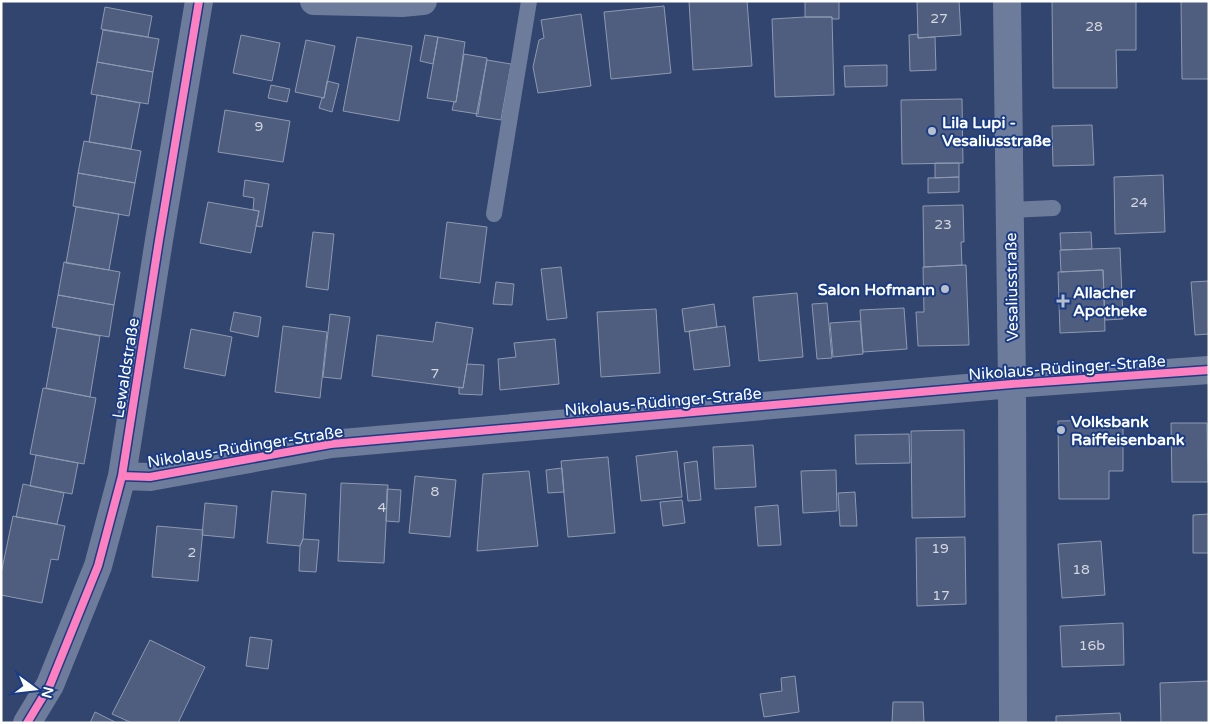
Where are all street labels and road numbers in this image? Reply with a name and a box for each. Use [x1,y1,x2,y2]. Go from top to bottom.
street label: Vesaliusstraße [1001,232,1023,342]
street label: Lewaldstraße [108,316,144,420]
street label: Nikolaus-Rüdinger-Straße [968,351,1166,385]
street label: Nikolaus-Rüdinger-Straße [564,383,762,421]
street label: Nikolaus-Rüdinger-Straße [146,422,344,472]

